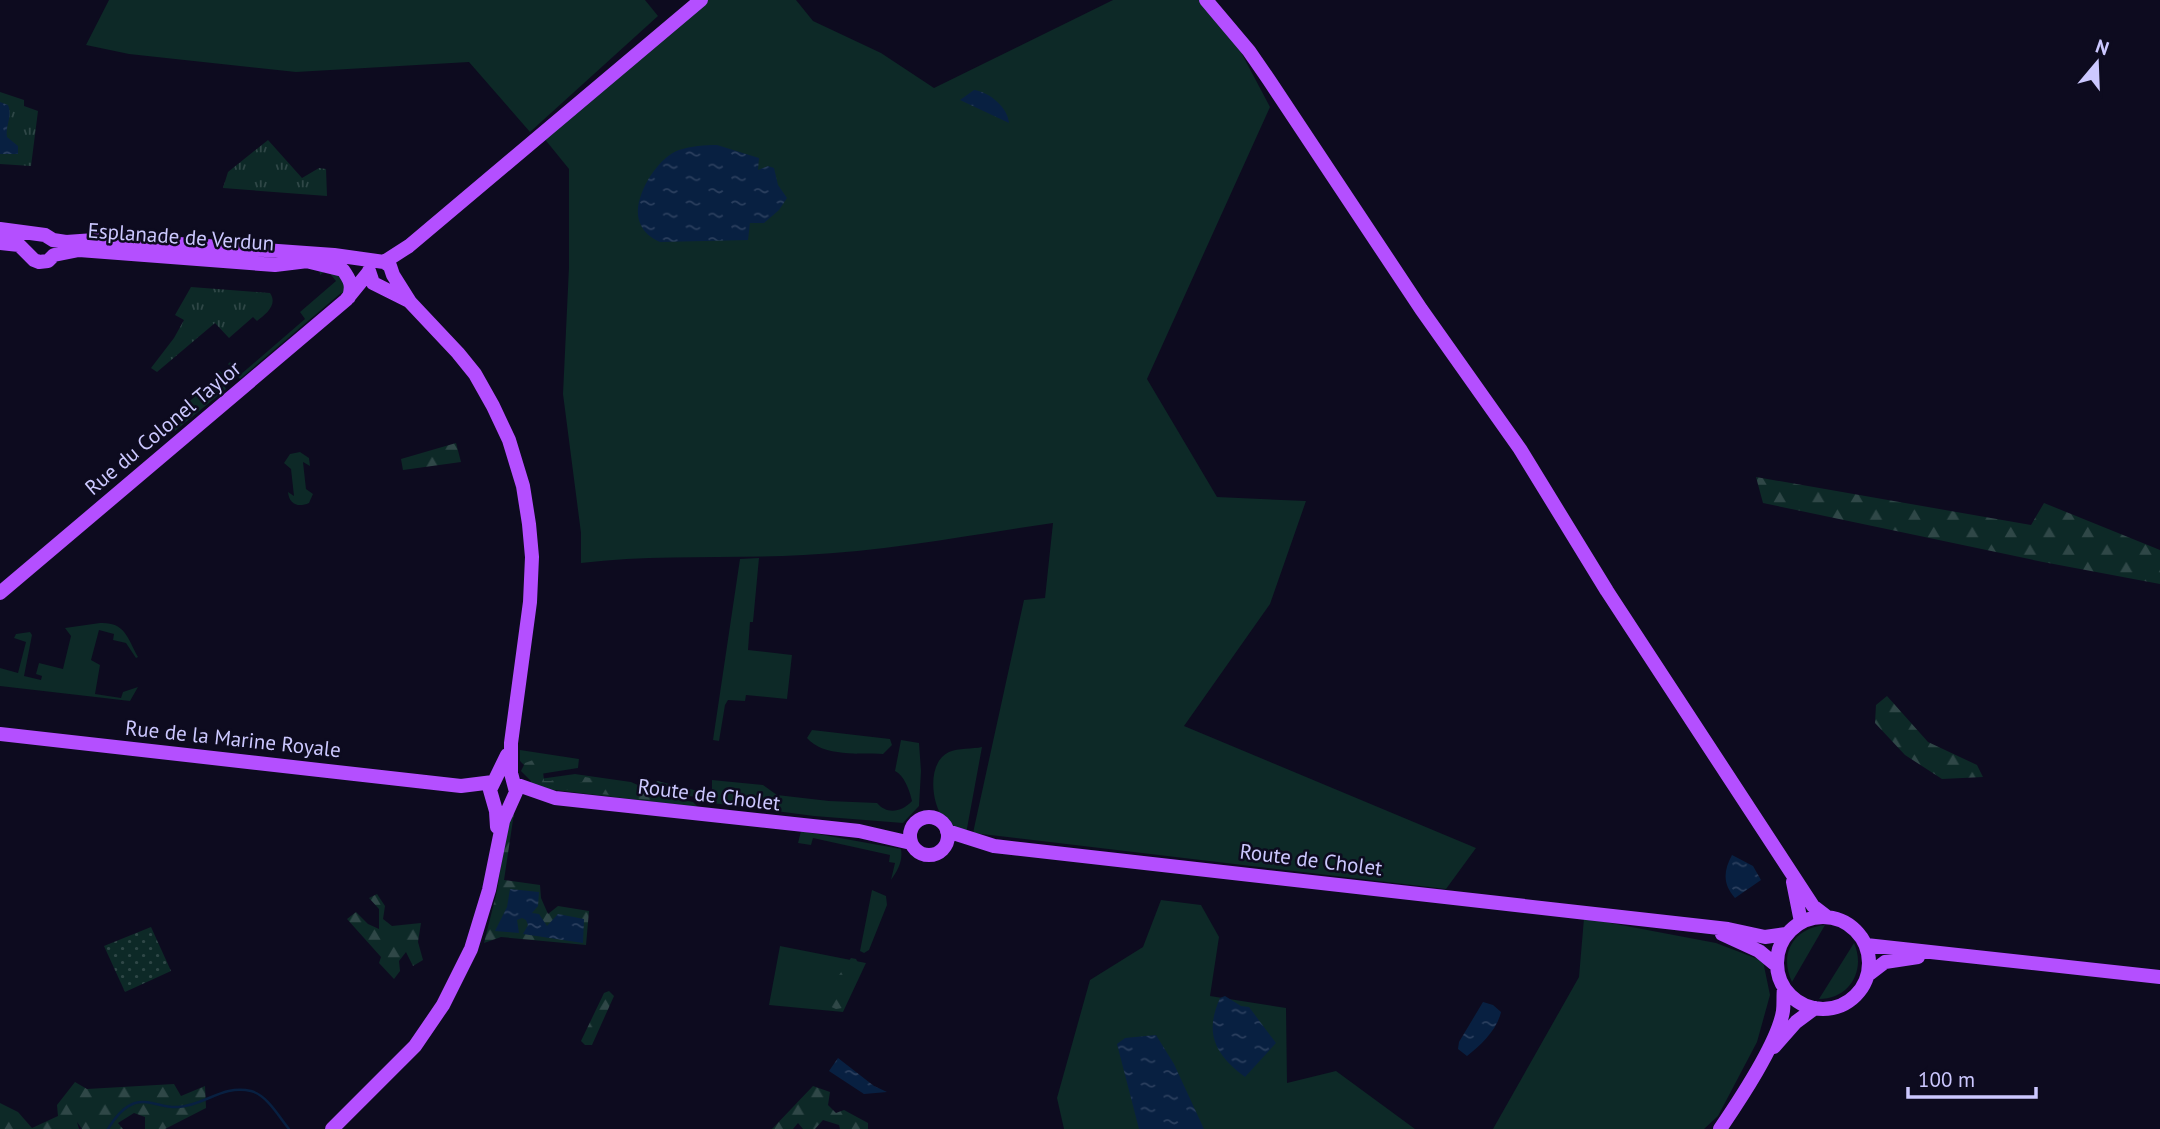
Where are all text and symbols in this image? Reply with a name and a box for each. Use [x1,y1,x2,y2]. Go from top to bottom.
north arrow [2062,28,2132,98]
text: N [2093,34,2112,60]
street label: Esplanade de Verdun [87,217,275,256]
street label: Rue du Colonel Taylor [79,354,246,501]
street label: Rue de la Marine Royale [124,714,342,763]
street label: Route de Cholet [636,772,782,817]
street label: Route de Cholet [1238,837,1384,882]
scale bar [1908,1056,2036,1100]
text: 100 m [1918,1066,1975,1093]

